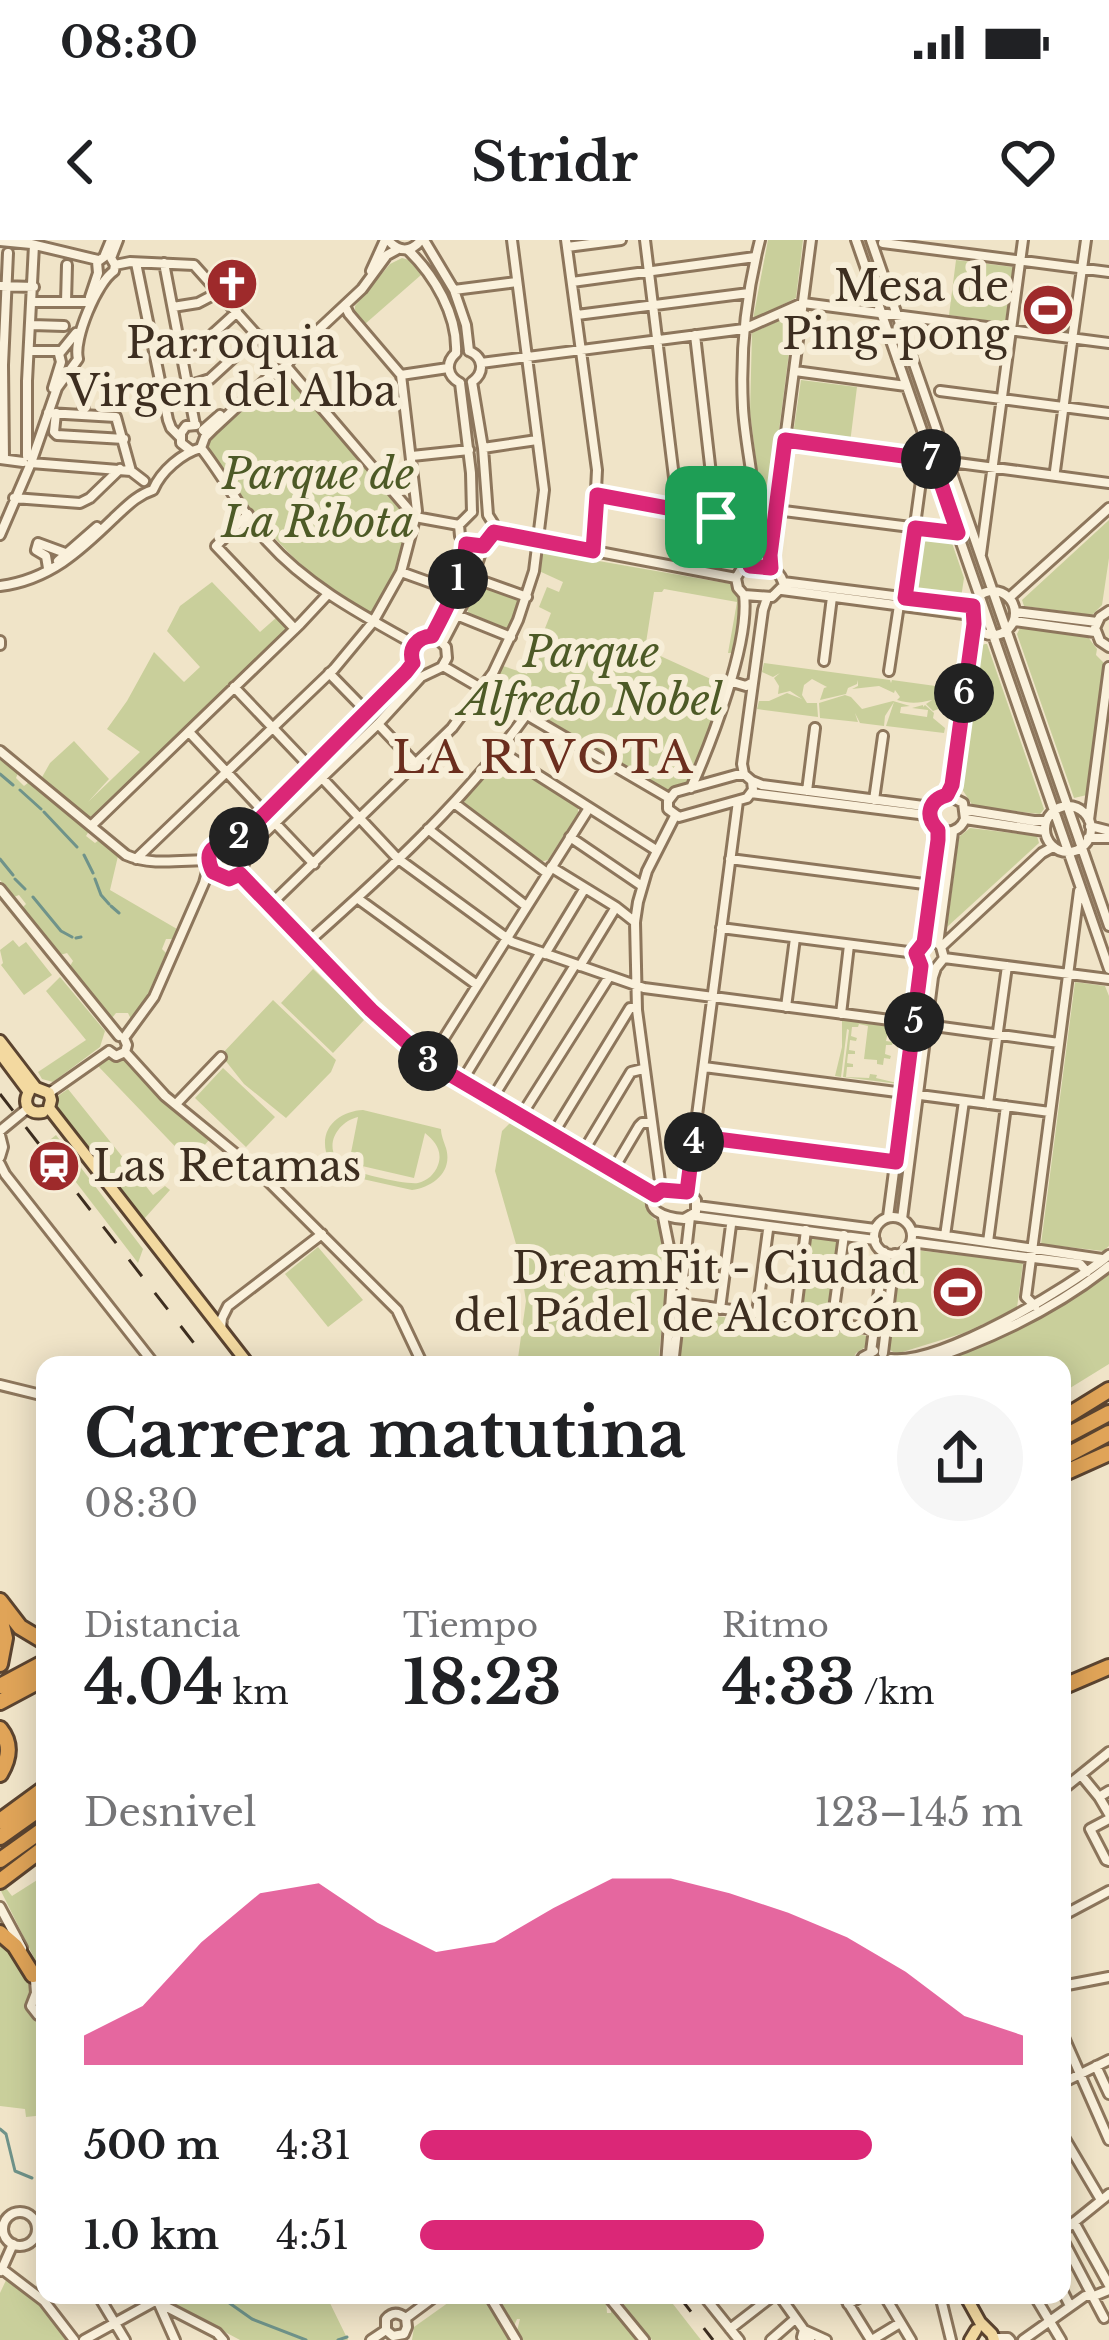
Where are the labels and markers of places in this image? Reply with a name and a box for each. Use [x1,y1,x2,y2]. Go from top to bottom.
church icon: Parroquia Virgen del Alba [204,256,260,312]
place label: Mesa de Ping-pong [782,260,1010,360]
sports icon: Mesa de Ping-pong [1020,282,1076,338]
place label: Parroquia Virgen del Alba [66,317,398,417]
pin: 7 [901,429,961,489]
pin [665,466,767,568]
pin: 1 [428,549,488,609]
pin: 6 [934,663,994,723]
pin: 2 [209,807,269,867]
pin: 5 [884,992,944,1052]
pin: 3 [398,1031,458,1091]
pin: 4 [664,1112,724,1172]
station icon: Las Retamas [26,1138,82,1194]
place label: Las Retamas [93,1140,361,1192]
place label: DreamFit - Ciudad del Pádel de Alcorcón [454,1242,919,1342]
sports icon: DreamFit - Ciudad del Pádel de Alcorcón [930,1264,986,1320]

